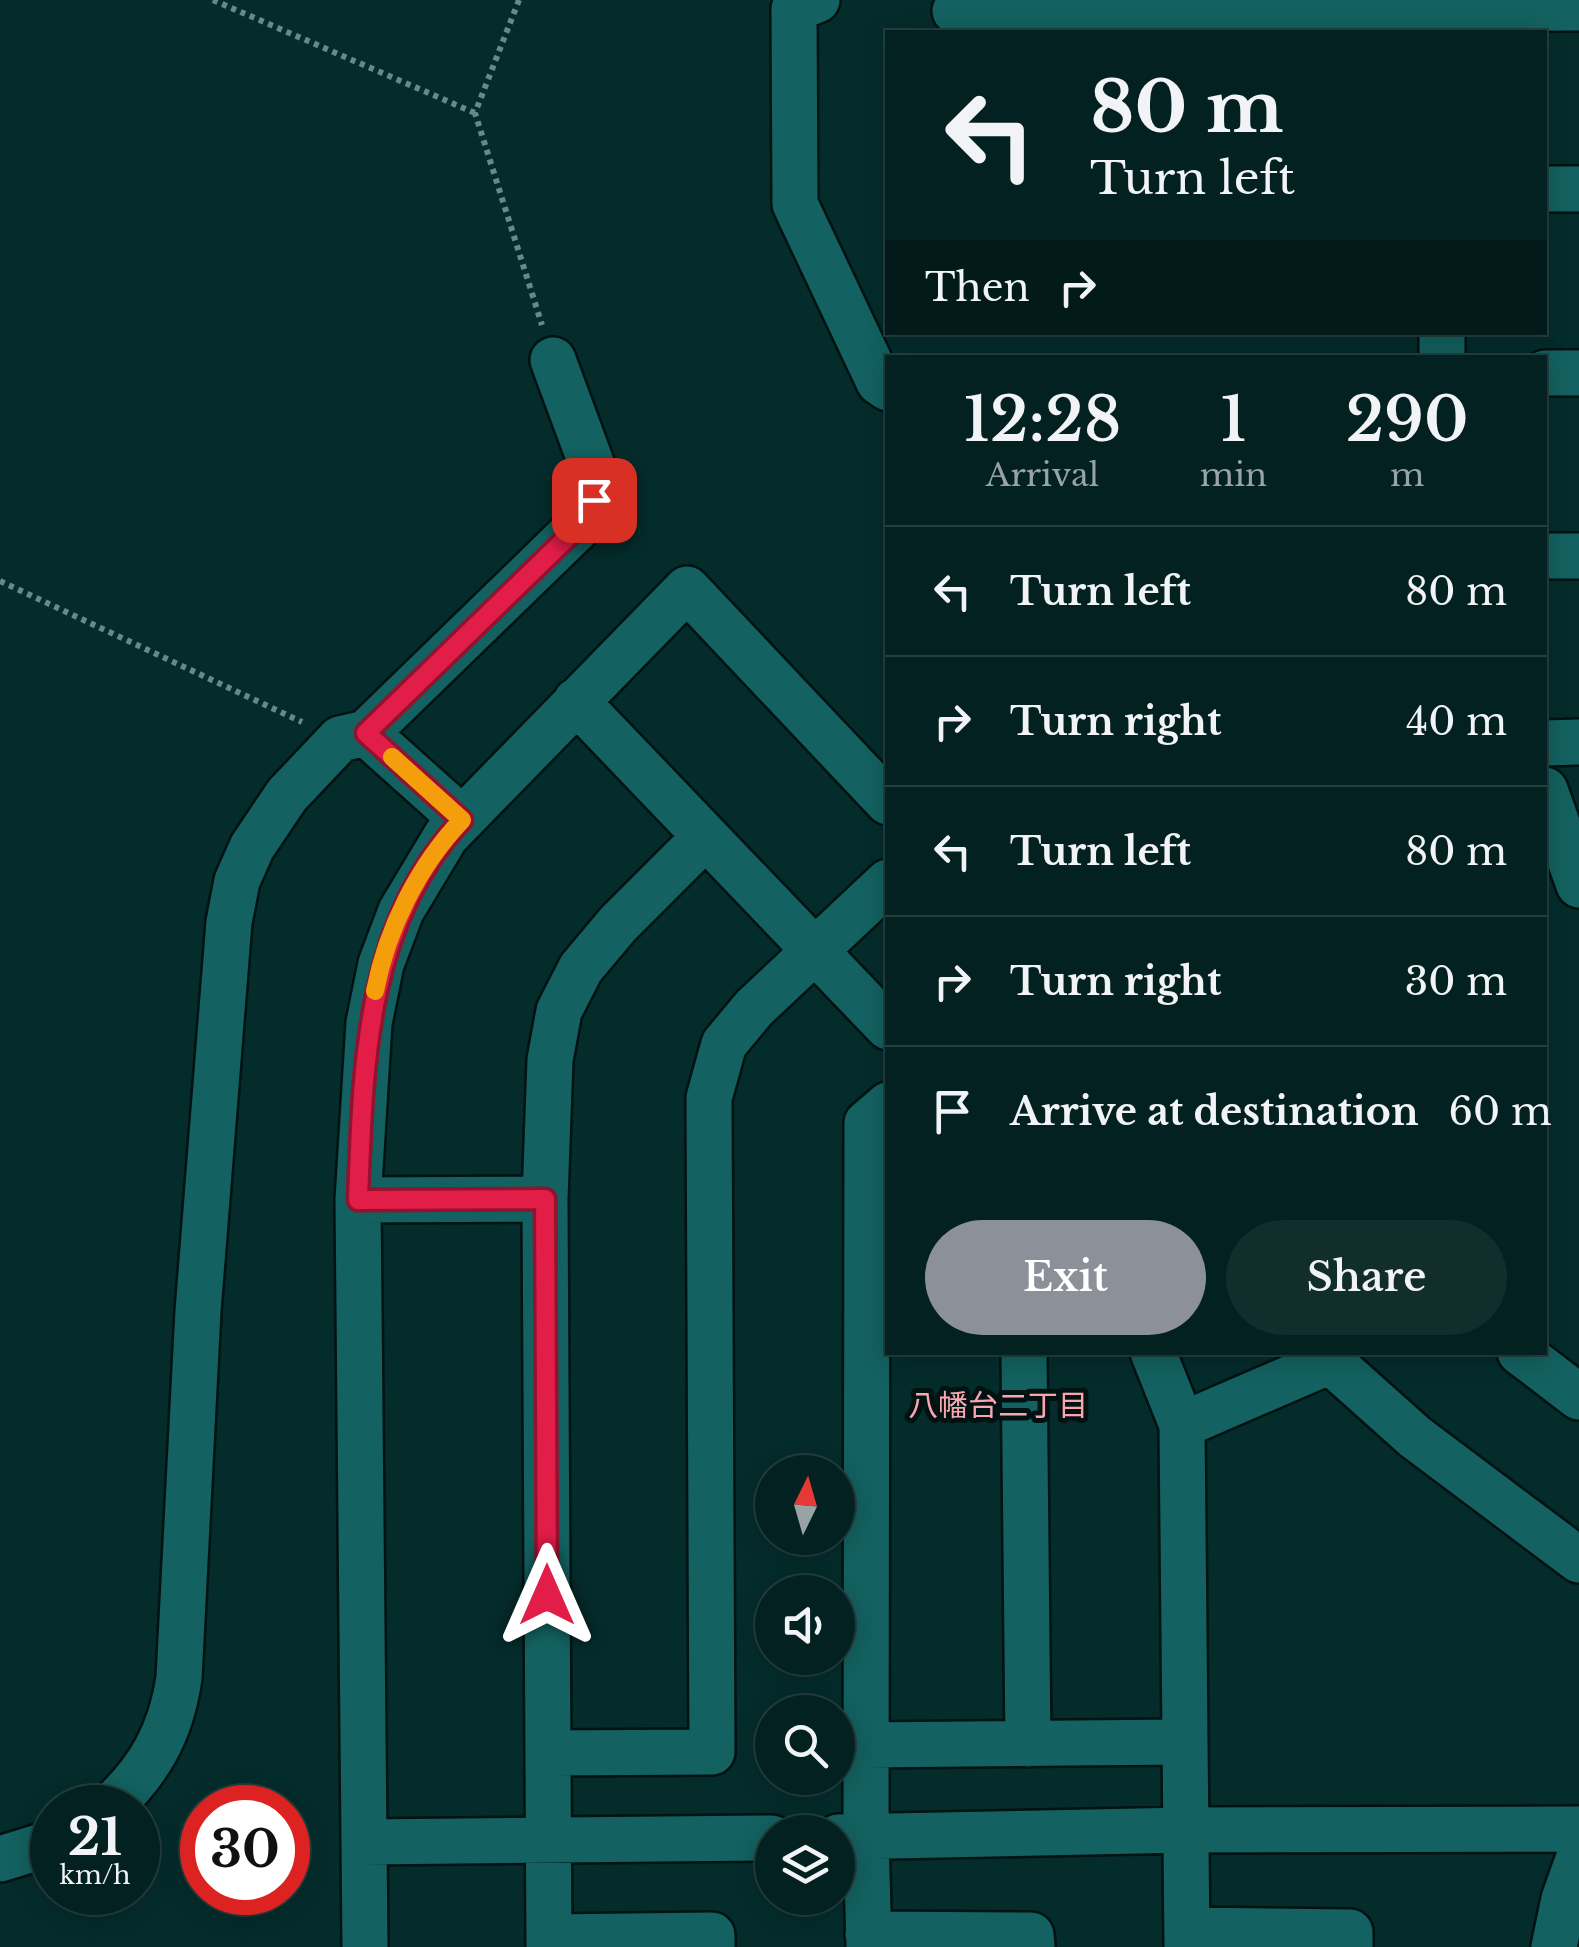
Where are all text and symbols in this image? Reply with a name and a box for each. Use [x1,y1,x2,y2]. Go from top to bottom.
text: 80 m [1090,64,1283,151]
icon: left [925,70,1055,200]
text: Turn left [1090,150,1295,206]
icon: right [1050,260,1105,315]
text: Then [925,264,1030,311]
text: 12:28 [964,383,1121,457]
text: 1 [1220,383,1247,457]
text: 290 [1346,383,1468,457]
text: Arrival [986,455,1099,495]
text: min [1200,455,1267,495]
text: m [1390,455,1424,495]
pin [552,458,637,543]
icon: arrive [567,473,622,528]
icon: left [925,564,980,619]
text: Turn left [1010,568,1191,615]
text: 80 m [1405,568,1507,615]
icon: right [925,694,980,749]
text: Turn right [1010,698,1221,745]
text: 40 m [1406,698,1507,745]
icon: left [925,824,980,879]
text: Turn left [1010,828,1191,875]
text: 80 m [1405,828,1507,875]
icon: right [925,954,980,1009]
text: Turn right [1010,958,1221,1005]
text: 30 m [1405,958,1507,1005]
icon: arrive [925,1084,980,1139]
text: Arrive at destination [1010,1088,1419,1135]
text: 60 m [1449,1088,1552,1135]
button: Exit [925,1220,1206,1335]
button: Share [1226,1220,1507,1335]
district label: 八幡台二丁目 [908,1387,1088,1424]
north arrow [755,1455,855,1555]
map controls [755,1455,855,1915]
position arrow [495,1543,599,1647]
button: sound [755,1575,855,1675]
button: search [755,1695,855,1795]
speed limit sign: 30 [180,1785,310,1915]
text: 21 [68,1806,122,1869]
button: layers [755,1815,855,1915]
text: km/h [60,1860,130,1891]

